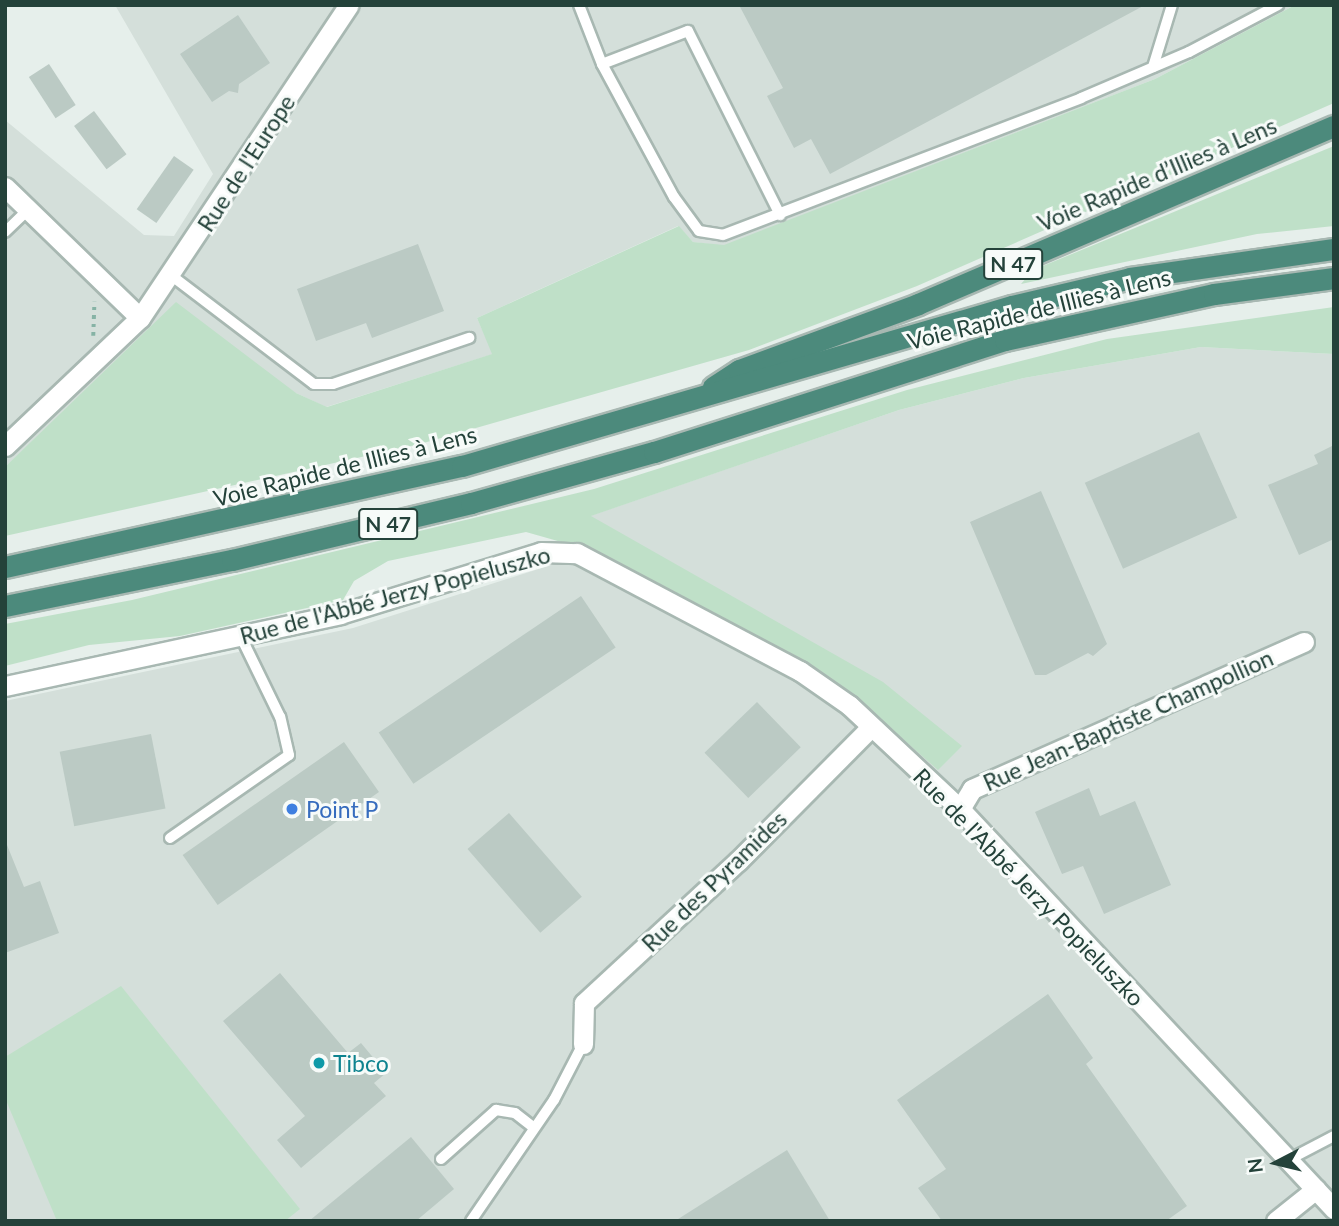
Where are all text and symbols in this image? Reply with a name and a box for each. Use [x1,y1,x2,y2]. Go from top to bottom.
street label: Rue de l'Europe [192,89,300,237]
street label: Voie Rapide d’Illies à Lens [1033,111,1281,237]
road number: N 47 [982,246,1044,282]
street label: Voie Rapide de Illies à Lens [905,263,1173,355]
street label: Voie Rapide de Illies à Lens [211,420,479,512]
road number: N 47 [356,506,420,542]
street label: Rue de l'Abbé Jerzy Popieluszko [236,540,554,650]
street label: Rue Jean-Baptiste Champollion [979,643,1277,797]
street label: Rue de l'Abbé Jerzy Popieluszko [907,762,1151,1012]
place label: Point P [306,795,378,823]
marker: Point P [284,801,300,817]
street label: Rue des Pyramides [636,805,792,957]
place label: Tibco [333,1049,389,1077]
marker: Tibco [311,1055,327,1071]
north arrow [1241,1128,1311,1198]
text: N [1242,1157,1267,1174]

